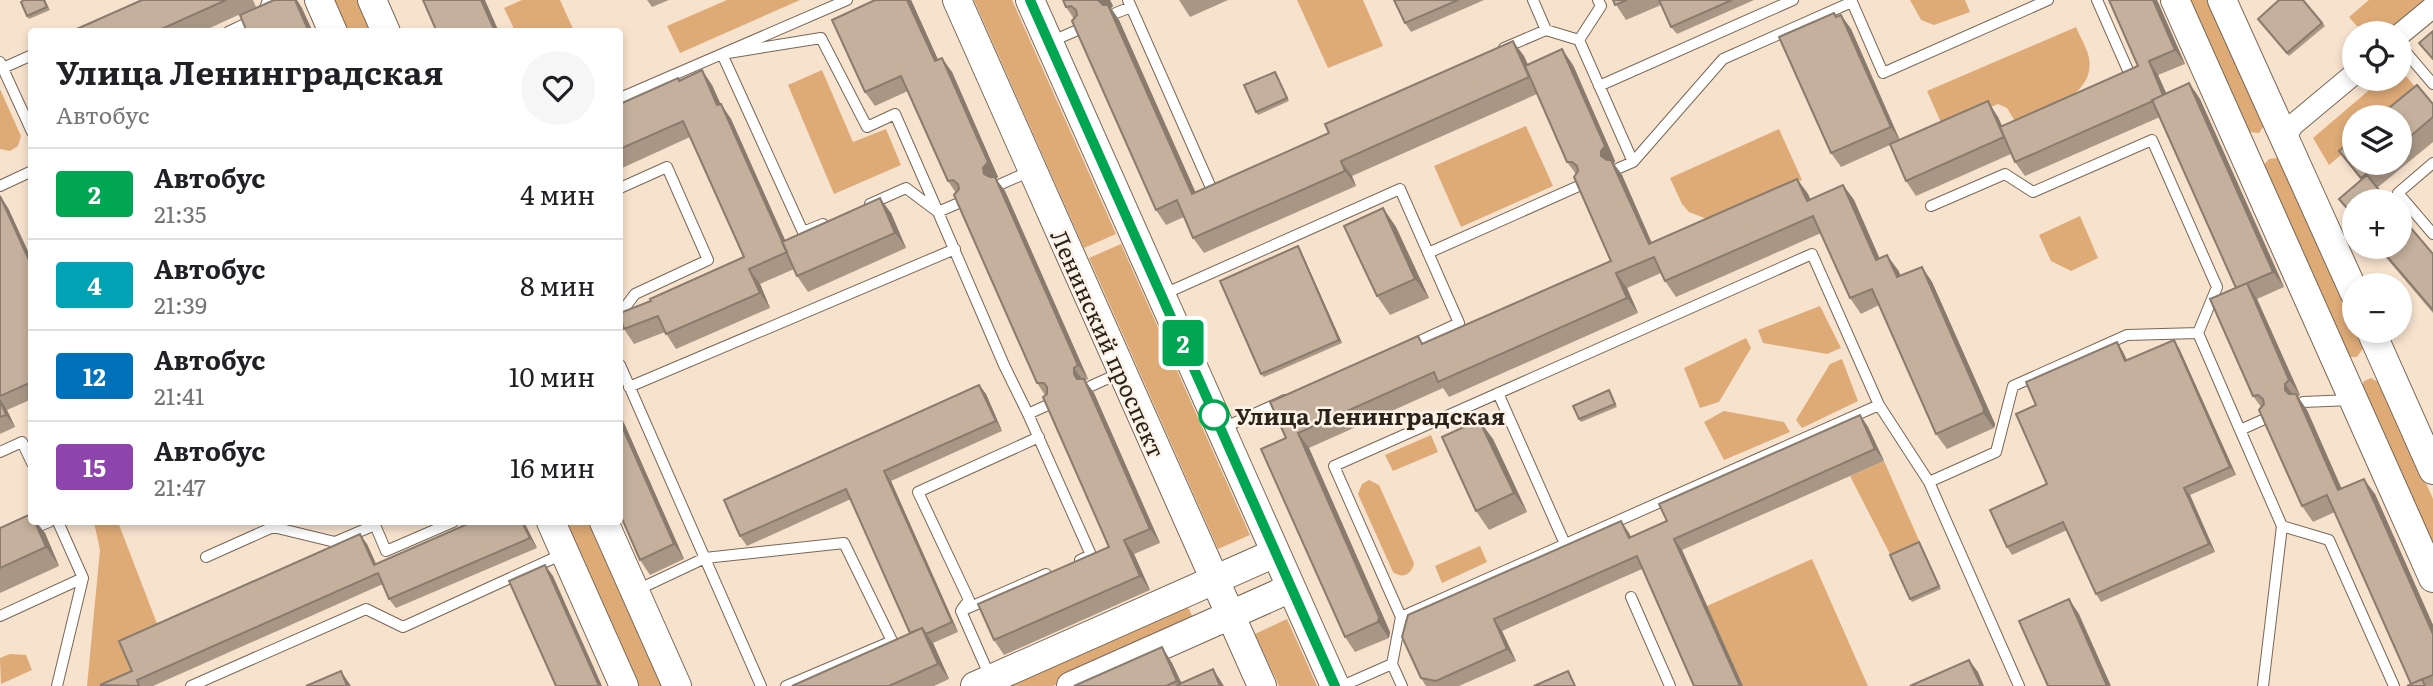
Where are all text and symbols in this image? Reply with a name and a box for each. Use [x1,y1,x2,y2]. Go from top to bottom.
map controls [2342,21,2412,343]
button: locate [2342,21,2412,91]
text: Улица Ленинградская [56,46,444,95]
button: heart [521,51,595,125]
text: Автобус [56,97,150,131]
button: layers [2342,105,2412,175]
text: Автобус [154,157,265,196]
text: 4 мин [520,174,595,213]
text: 2 [88,176,101,211]
button: + [2342,189,2412,259]
text: 21:35 [154,196,207,230]
street label: Ленинский проспект [1043,223,1175,463]
text: Автобус [154,248,265,287]
text: 8 мин [520,265,595,304]
text: 4 [87,267,102,302]
button: − [2342,273,2412,343]
text: 21:39 [154,287,207,321]
line badge: 2 [1160,320,1206,366]
text: 2 [1177,325,1189,360]
text: Автобус [154,339,265,378]
text: 10 мин [509,356,595,395]
text: 12 [83,358,106,393]
text: 21:41 [154,378,204,412]
place label: Улица Ленинградская [1235,398,1505,432]
marker: Улица Ленинградская [1199,400,1229,430]
text: Автобус [154,430,265,469]
text: 16 мин [510,447,595,486]
text: 15 [83,449,106,484]
text: 21:47 [154,469,206,503]

